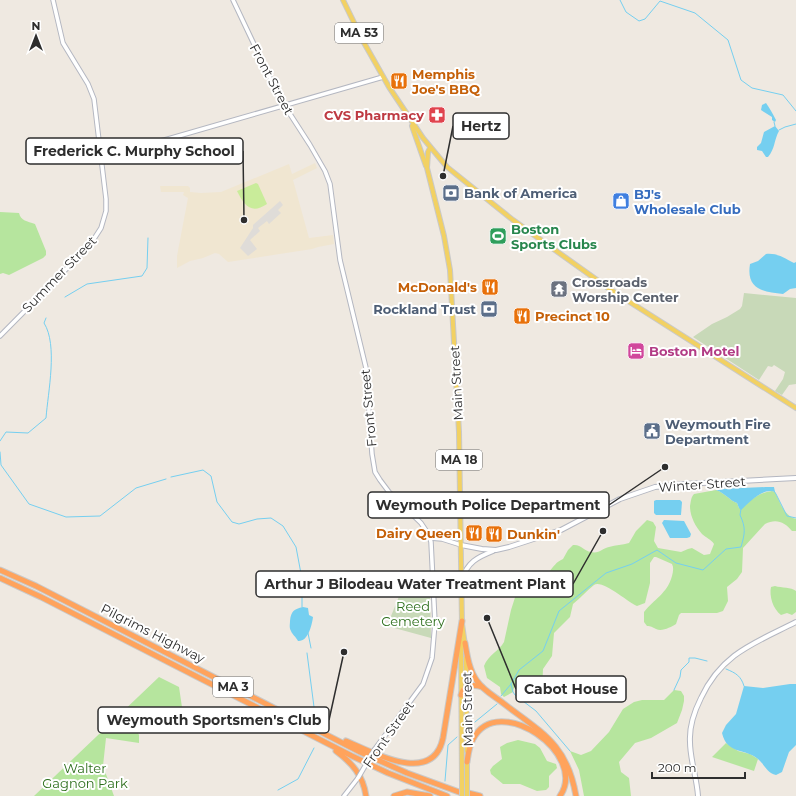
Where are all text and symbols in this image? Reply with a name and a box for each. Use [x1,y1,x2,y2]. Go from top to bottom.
north arrow [16,16,56,56]
text: N [32,19,40,33]
road number: MA 53 [335,23,383,43]
street label: Front Street [247,41,297,117]
place label: Memphis Joe's BBQ [411,66,480,97]
restaurant icon: Memphis Joe's BBQ [389,71,409,91]
pharmacy icon: CVS Pharmacy [427,105,447,125]
place label: CVS Pharmacy [324,107,424,123]
callout: Hertz [453,113,509,139]
text: Hertz [461,117,501,135]
callout: Frederick C. Murphy School [26,138,243,164]
text: Frederick C. Murphy School [33,142,235,160]
bank icon: Bank of America [441,183,461,203]
place label: Bank of America [464,185,577,201]
place label: BJ's Wholesale Club [634,186,741,217]
shop icon: BJ's Wholesale Club [611,191,631,211]
place label: Boston Sports Clubs [511,221,597,252]
sports icon: Boston Sports Clubs [488,226,508,246]
street label: Summer Street [18,232,100,316]
place label: Crossroads Worship Center [572,274,679,305]
restaurant icon: McDonald's [480,277,500,297]
place label: McDonald's [398,279,477,295]
temple icon: Crossroads Worship Center [549,279,569,299]
bank icon: Rockland Trust [479,299,499,319]
place label: Rockland Trust [373,301,476,317]
restaurant icon: Precinct 10 [512,306,532,326]
place label: Precinct 10 [535,308,610,324]
hotel icon: Boston Motel [626,341,646,361]
place label: Boston Motel [649,343,739,359]
street label: Main Street [446,345,466,421]
street label: Front Street [357,368,379,448]
place label: Weymouth Fire Department [665,416,771,447]
public building icon: Weymouth Fire Department [642,421,662,441]
road number: MA 18 [436,450,482,470]
street label: Winter Street [658,473,746,495]
callout: Weymouth Police Department [368,492,609,518]
text: Weymouth Police Department [376,496,600,514]
restaurant icon: Dairy Queen [464,523,484,543]
restaurant icon: Dunkin' [484,524,504,544]
place label: Dairy Queen [376,525,461,541]
place label: Dunkin' [507,526,560,542]
callout: Arthur J Bilodeau Water Treatment Plant [256,571,573,597]
text: Arthur J Bilodeau Water Treatment Plant [263,575,566,593]
park label: Reed Cemetery [381,598,446,629]
street label: Pilgrims Highway [98,600,209,667]
street label: Main Street [458,671,476,747]
callout: Cabot House [516,676,626,702]
road number: MA 3 [213,677,253,697]
text: Cabot House [524,680,618,698]
street label: Front Street [359,697,417,771]
callout: Weymouth Sportsmen's Club [98,707,329,733]
text: Weymouth Sportsmen's Club [107,711,322,729]
scale bar [652,754,745,780]
park label: Walter Gagnon Park [42,760,128,791]
text: 200 m [658,760,697,775]

